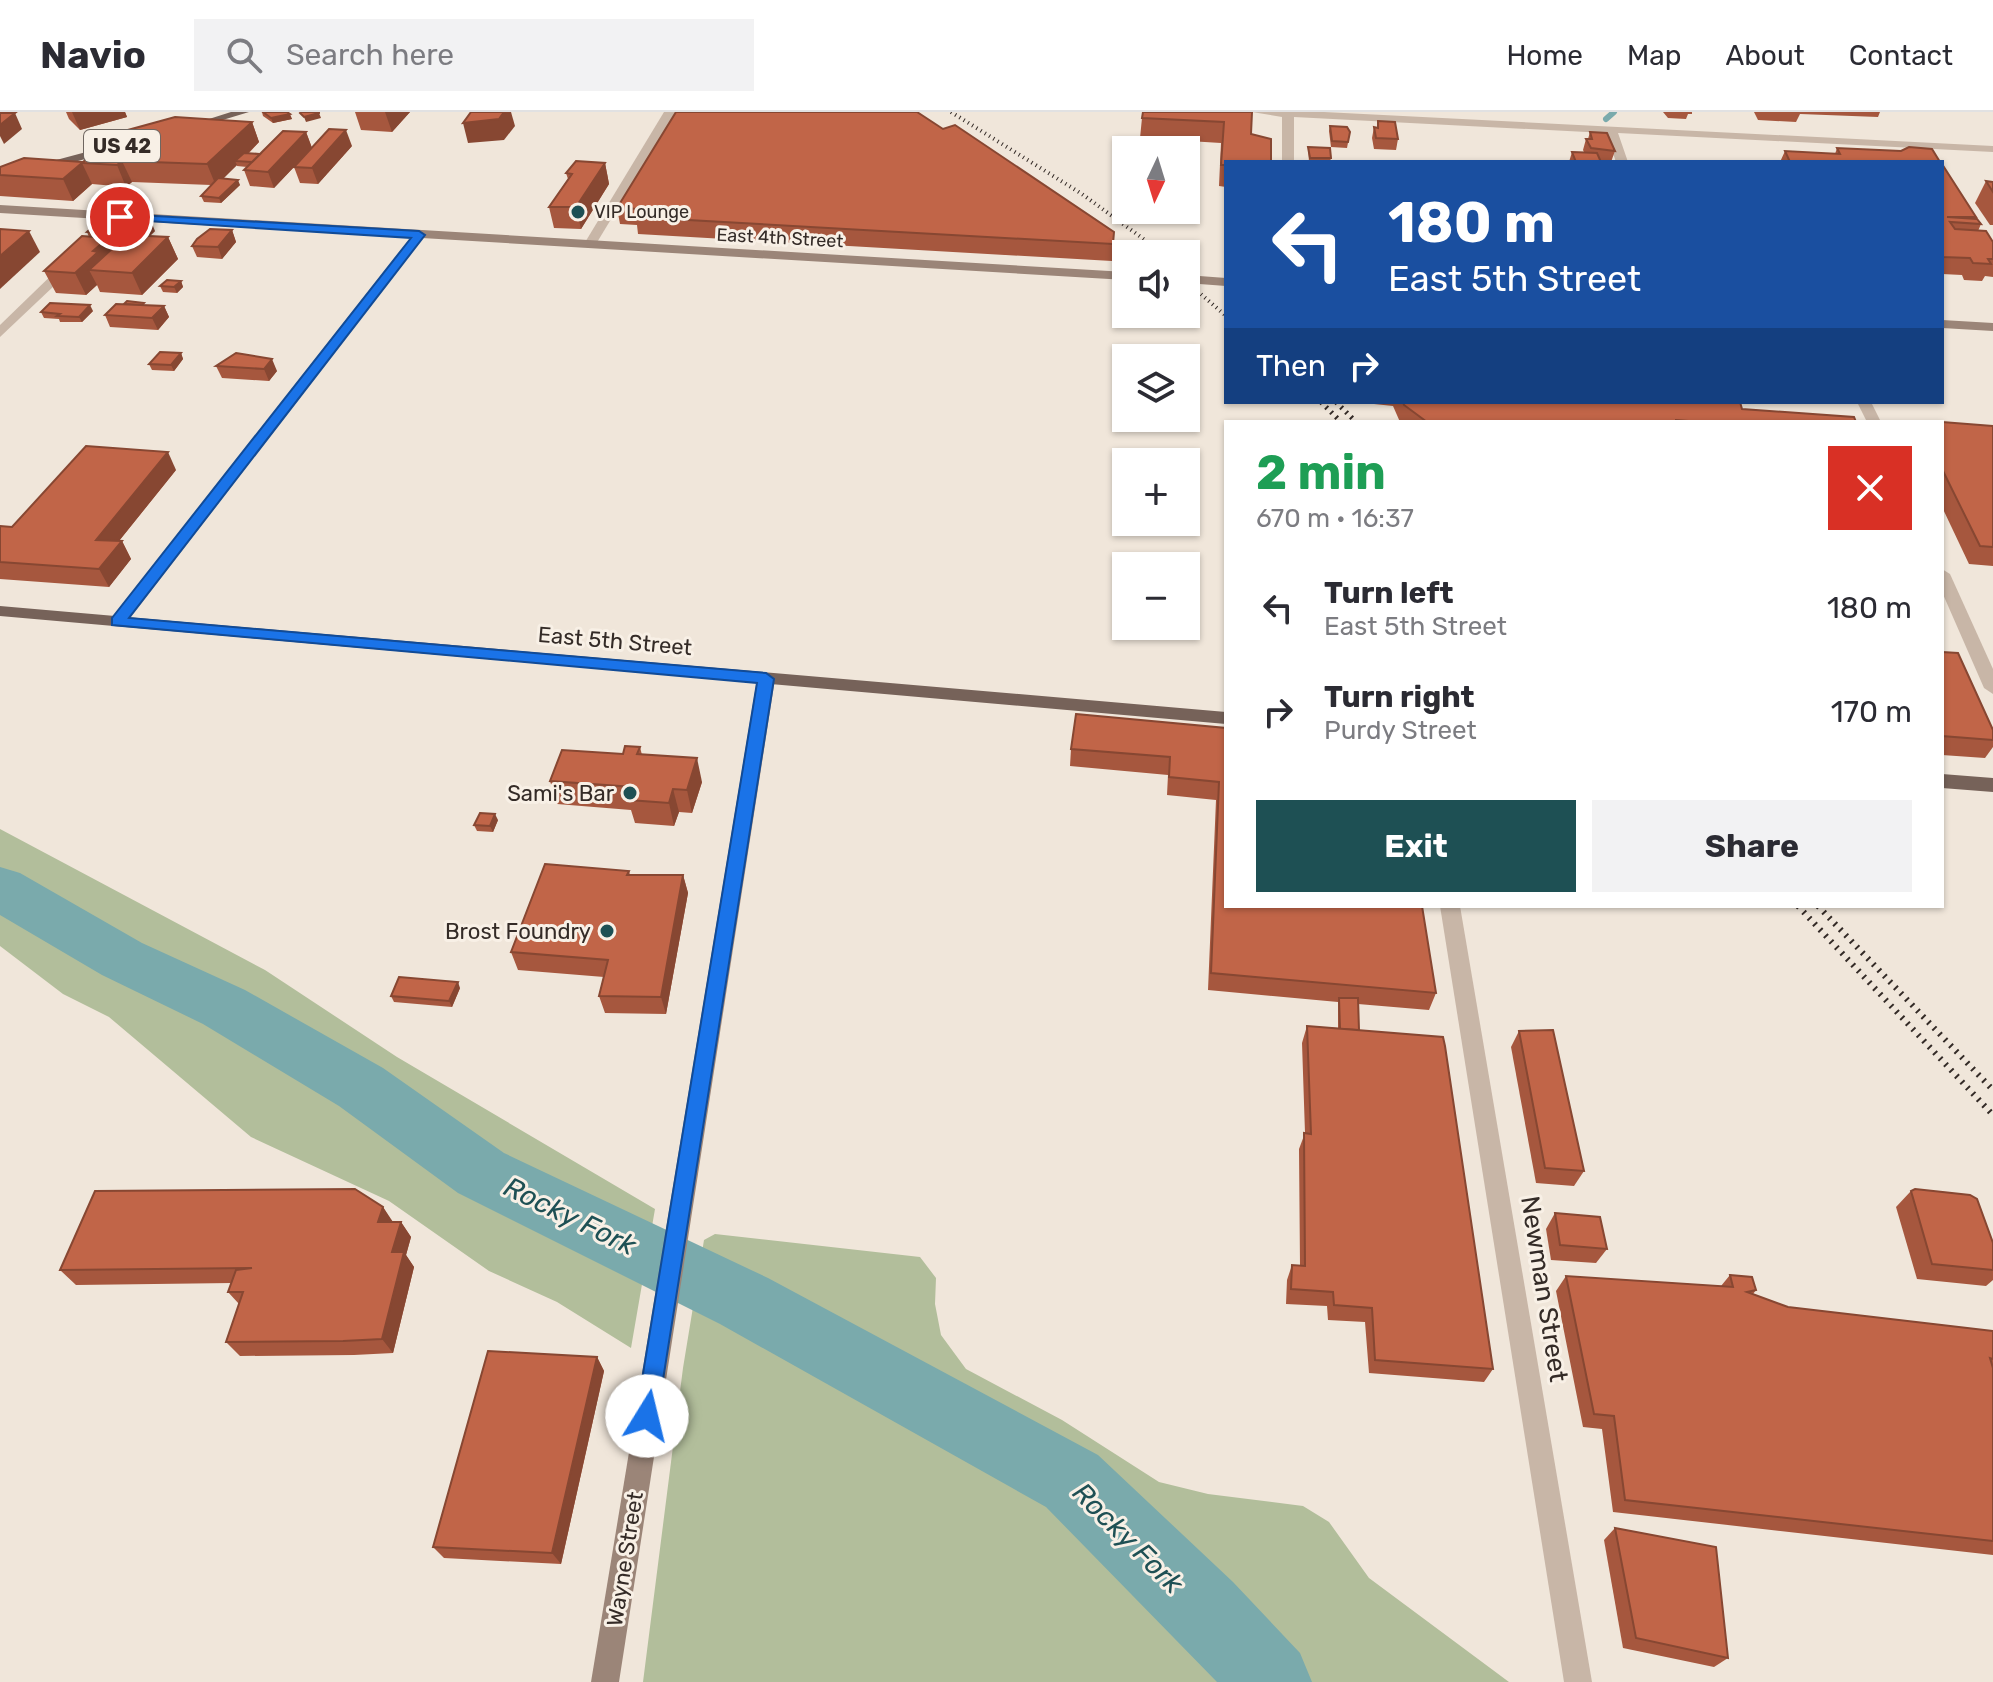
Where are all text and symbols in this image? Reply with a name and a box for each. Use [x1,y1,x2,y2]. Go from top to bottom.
search box [194,19,754,91]
text: Navio [40,32,146,78]
icon: search [222,33,266,77]
text: Search here [286,37,454,73]
text: Home [1506,39,1583,72]
text: Map [1627,39,1681,72]
text: About [1725,39,1805,72]
text: Contact [1849,39,1953,72]
road number: US 42 [84,130,160,162]
north arrow [1112,136,1200,224]
map controls [1112,136,1200,640]
pin [86,183,154,251]
text: 180 m [1388,190,1555,256]
icon: left [1256,192,1360,296]
icon: arrive [98,195,142,239]
place label: VIP Lounge [594,201,689,223]
marker: VIP Lounge [569,203,587,221]
street label: East 4th Street [716,224,844,252]
button: sound [1112,240,1200,328]
text: East 5th Street [1388,257,1641,300]
button: layers [1112,344,1200,432]
icon: right [1342,344,1386,388]
text: Then [1256,348,1326,384]
text: 2 min [1256,444,1386,501]
button: close [1828,446,1912,530]
button: + [1112,448,1200,536]
text: 670 m · 16:37 [1256,503,1414,534]
button: − [1112,552,1200,640]
text: Turn left [1324,575,1454,611]
icon: left [1256,586,1300,630]
text: 180 m [1827,590,1912,626]
text: East 5th Street [1324,611,1507,642]
street label: East 5th Street [537,621,694,661]
text: Turn right [1324,679,1475,715]
icon: right [1256,690,1300,734]
text: 170 m [1831,694,1912,730]
text: Purdy Street [1324,715,1477,746]
place label: Sami's Bar [507,780,615,807]
marker: Sami's Bar [621,784,639,802]
button: Exit [1256,800,1576,892]
button: Share [1592,800,1912,892]
place label: Brost Foundry [445,918,591,945]
marker: Brost Foundry [598,922,616,940]
water label: Rocky Fork [498,1170,642,1262]
street label: Newman Street [1514,1194,1574,1384]
position arrow [605,1374,689,1458]
water label: Rocky Fork [1066,1476,1191,1601]
street label: Wayne Street [601,1489,649,1628]

